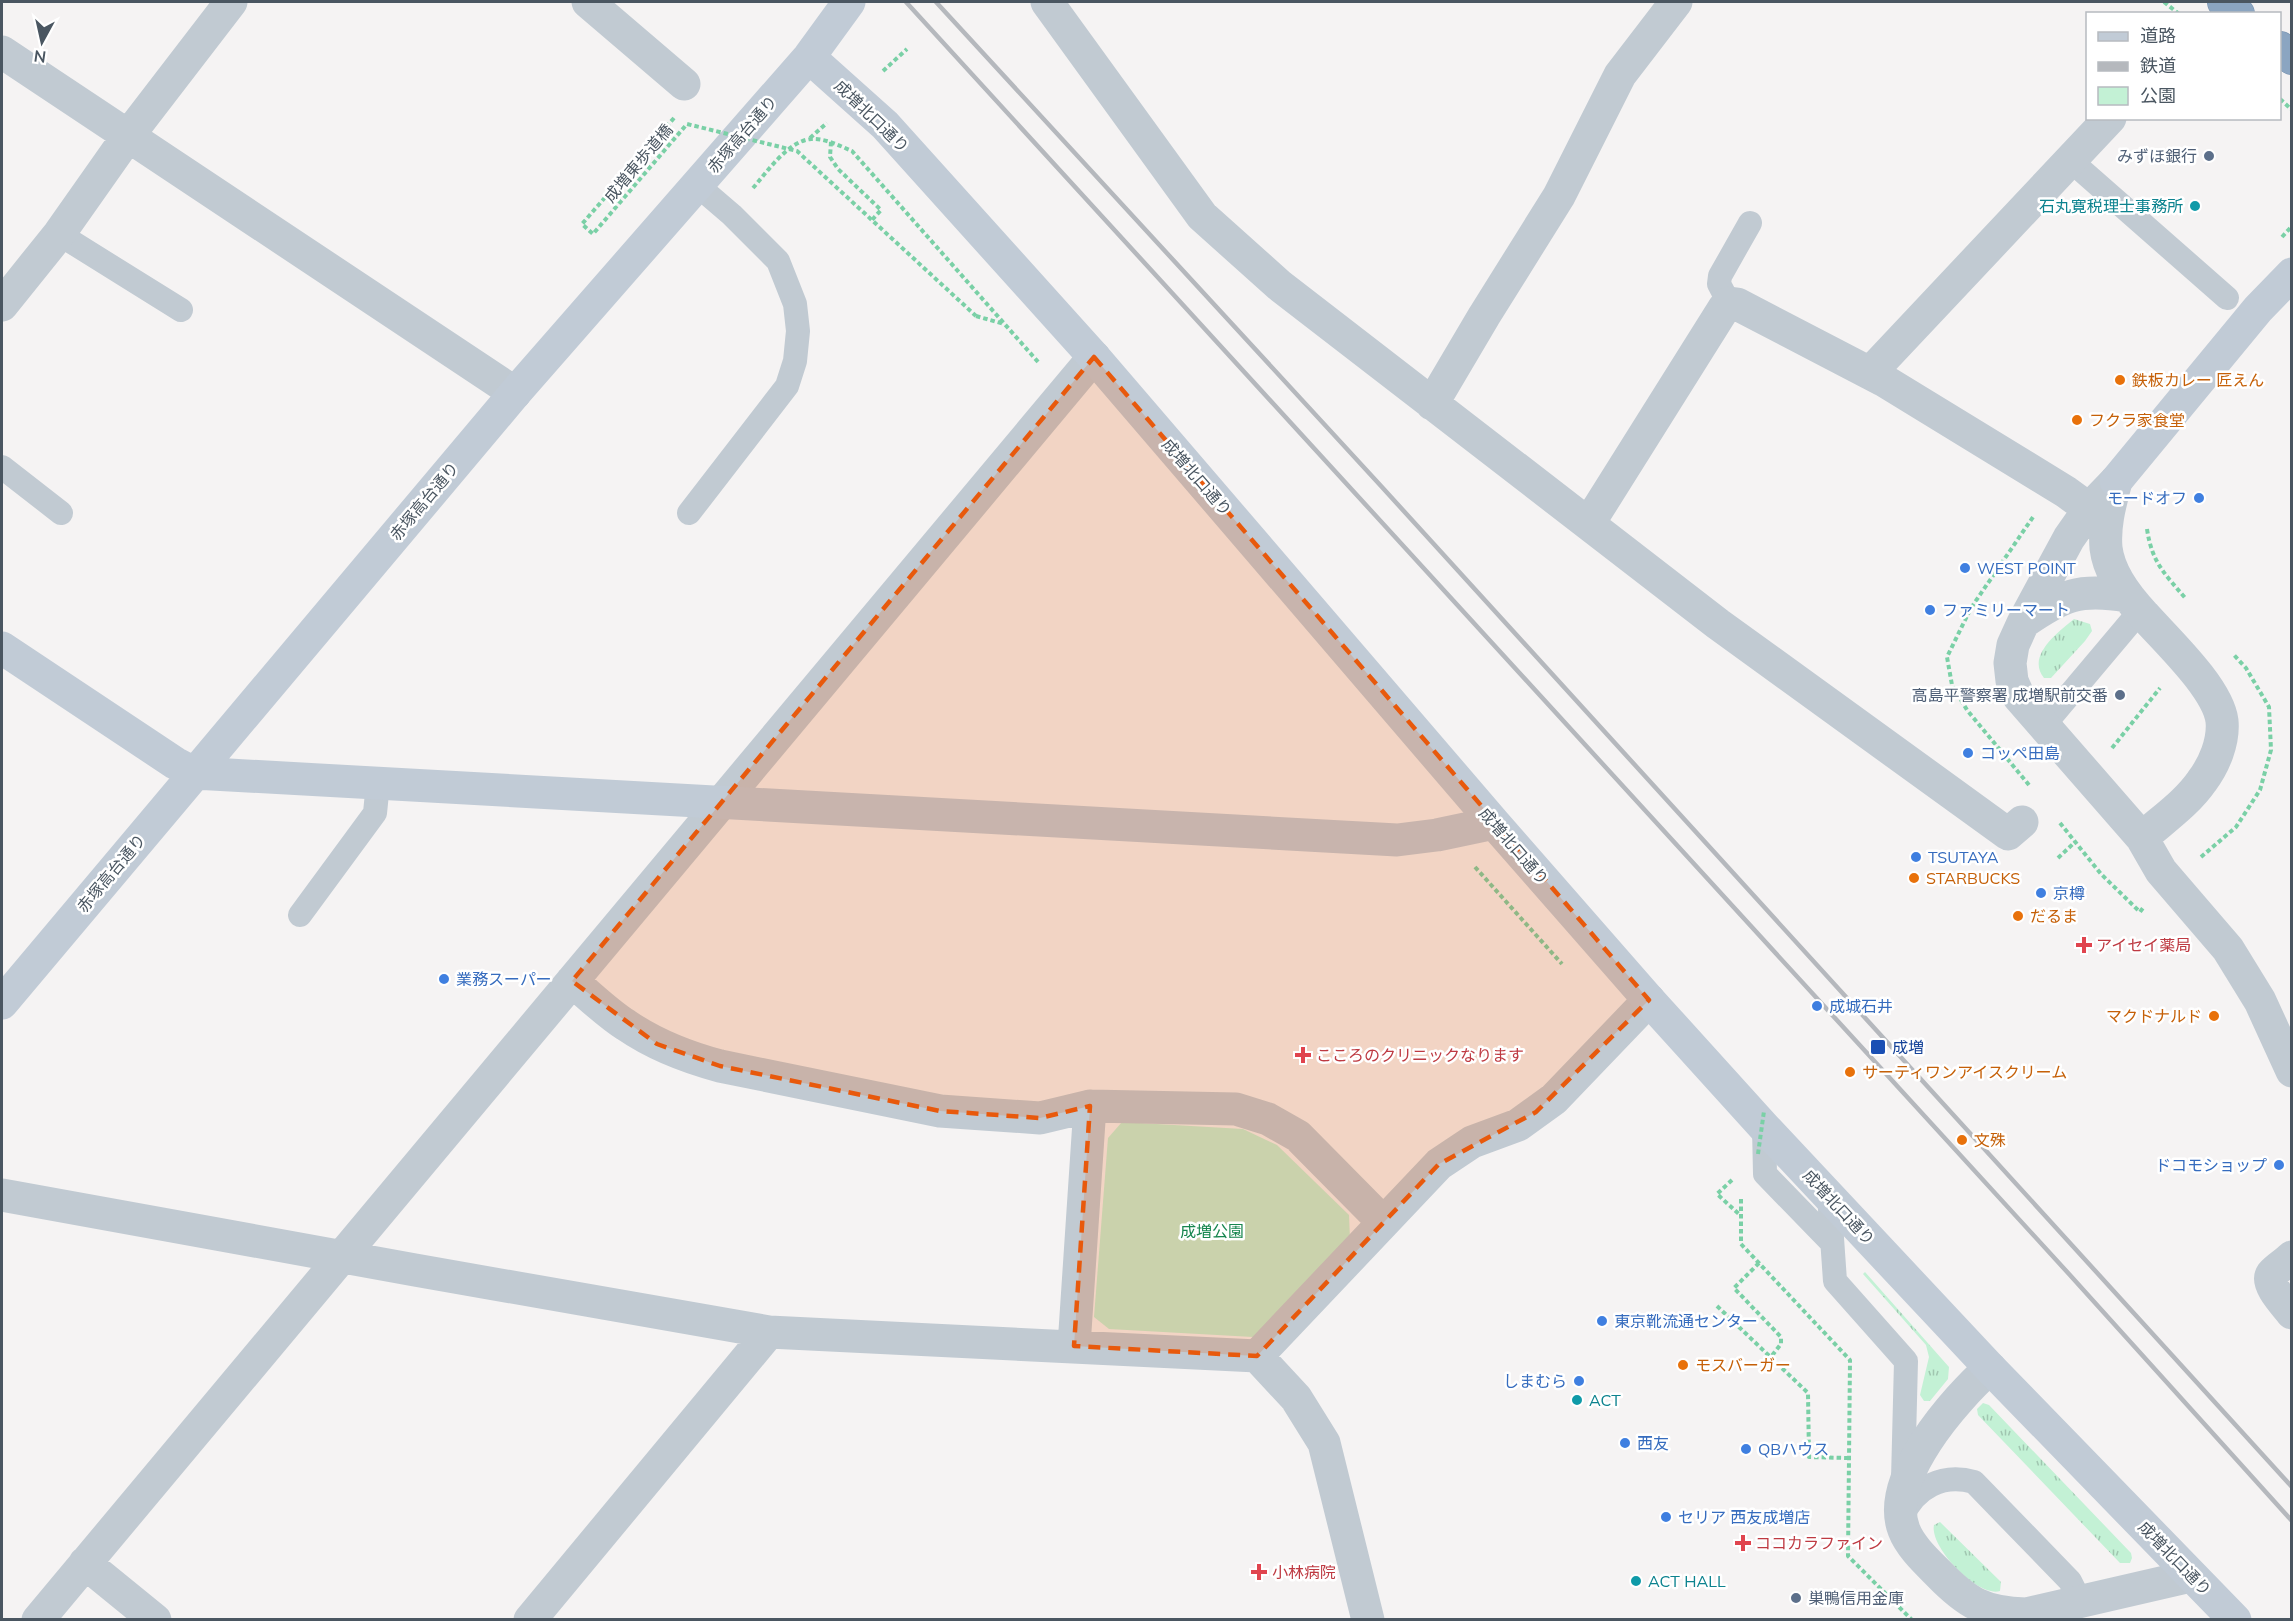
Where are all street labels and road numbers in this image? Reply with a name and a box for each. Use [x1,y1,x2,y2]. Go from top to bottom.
street label: 成増北口通り [831,75,913,157]
street label: 赤塚高台通り [703,91,781,177]
street label: 成増東歩道橋 [599,120,677,206]
street label: 成増北口通り [1158,434,1236,520]
street label: 赤塚高台通り [385,458,463,544]
street label: 成増北口通り [1475,803,1553,889]
street label: 赤塚高台通り [72,830,150,916]
street label: 成増北口通り [1799,1165,1879,1249]
street label: 成増北口通り [2134,1517,2216,1599]

